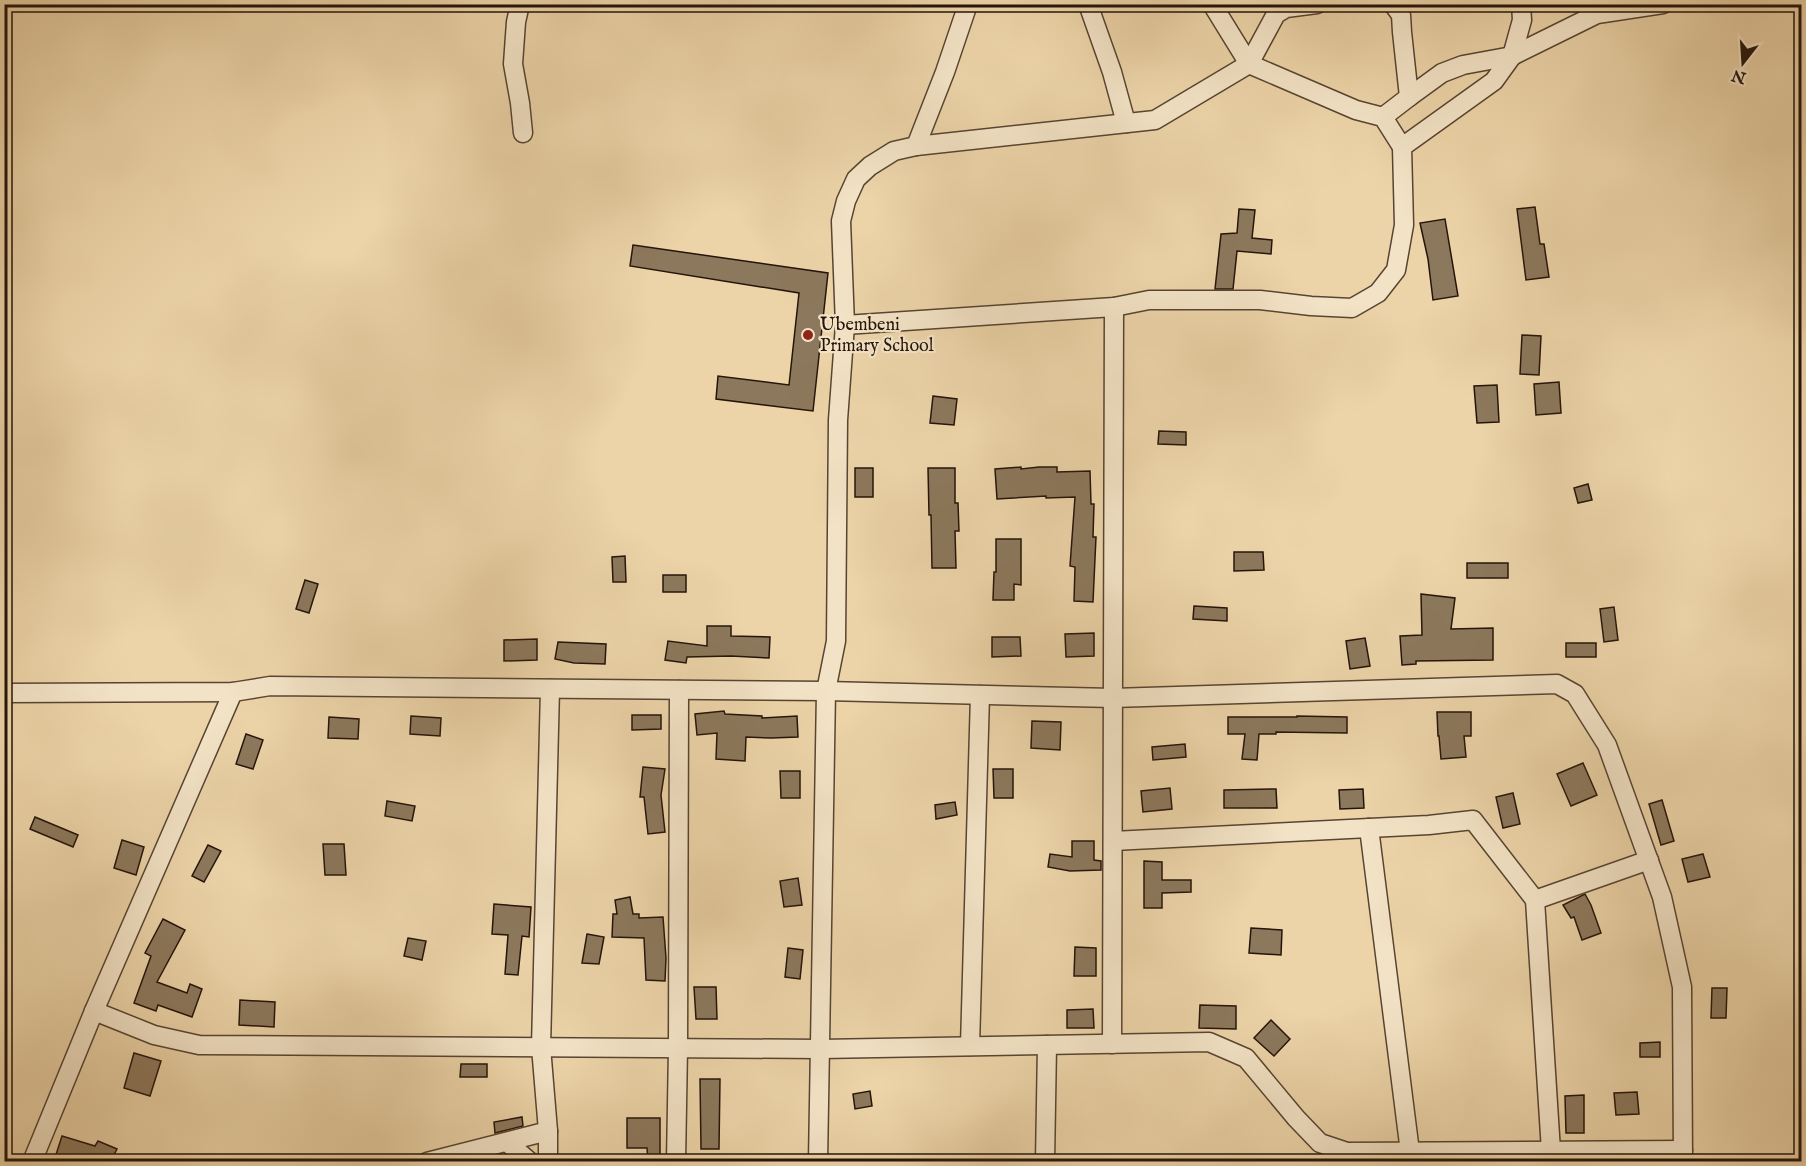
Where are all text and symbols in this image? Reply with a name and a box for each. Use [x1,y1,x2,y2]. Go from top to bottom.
north arrow [1713,33,1773,93]
text: N [1730,64,1750,87]
place label: Ubembeni Primary School [820,314,934,358]
marker: Ubembeni Primary School [801,328,815,342]

